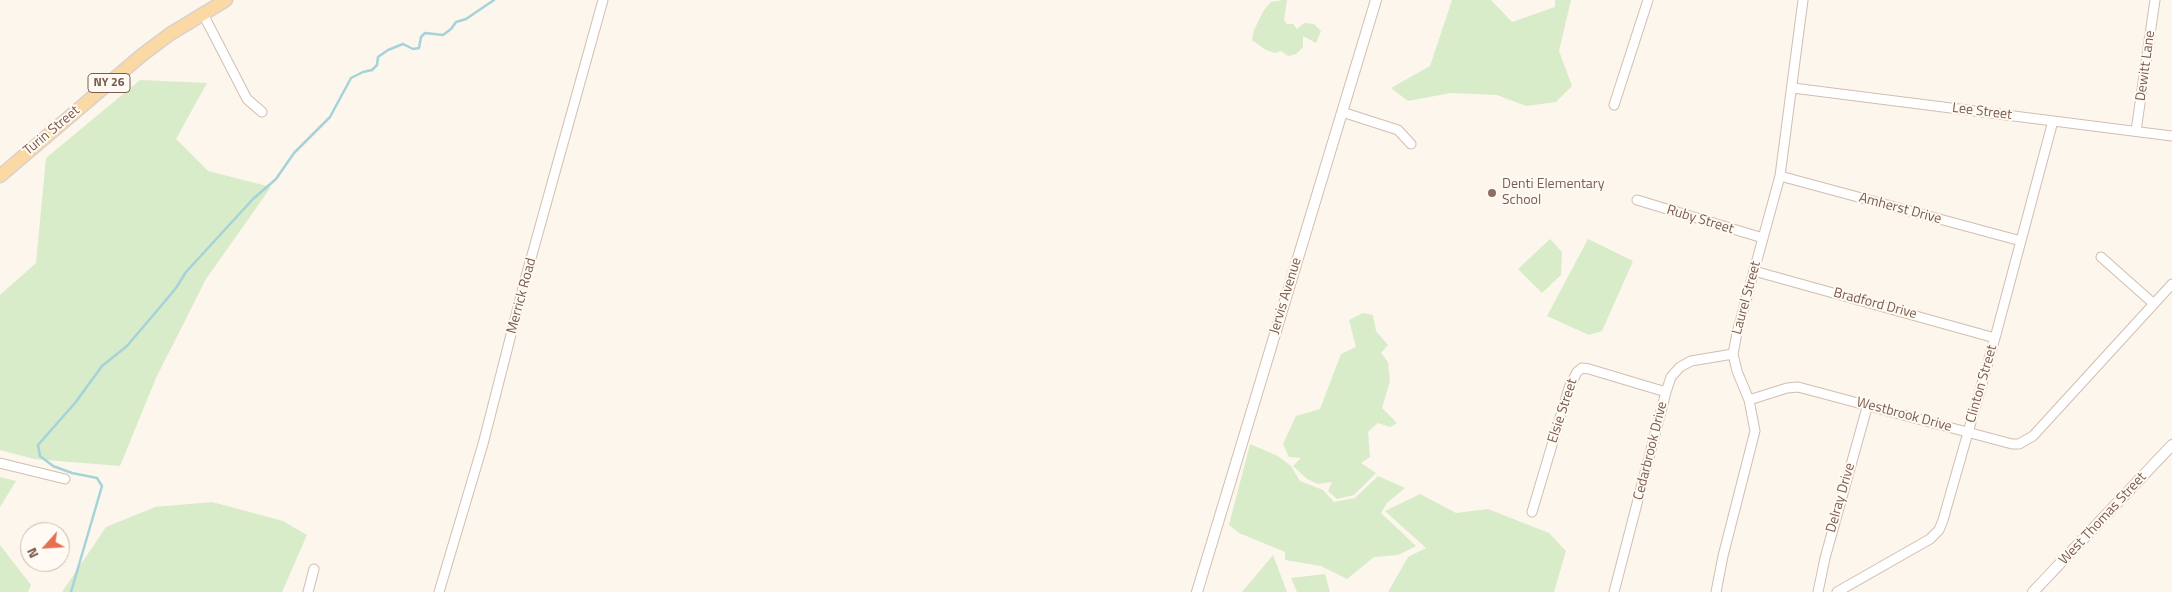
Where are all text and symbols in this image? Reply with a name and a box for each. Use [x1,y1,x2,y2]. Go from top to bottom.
street label: Dewitt Lane [2133,30,2159,102]
road number: NY 26 [88,74,130,92]
street label: Lee Street [1951,100,2013,124]
street label: Turin Street [20,103,84,159]
place label: Denti Elementary School [1502,177,1604,210]
marker: Denti Elementary School [1486,187,1498,199]
street label: Amherst Drive [1857,190,1943,228]
street label: Ruby Street [1664,202,1736,238]
street label: Merrick Road [504,256,540,336]
street label: Jervis Avenue [1266,256,1306,336]
street label: Laurel Street [1729,259,1765,337]
street label: Bradford Drive [1832,285,1918,323]
street label: Clinton Street [1963,343,2001,425]
street label: Elsie Street [1545,377,1581,445]
street label: Westbrook Drive [1855,394,1953,436]
street label: Cedarbrook Drive [1631,400,1671,502]
street label: Delray Drive [1823,461,1859,535]
street label: West Thomas Street [2056,469,2150,569]
north arrow [20,522,70,572]
text: N [20,544,44,562]

